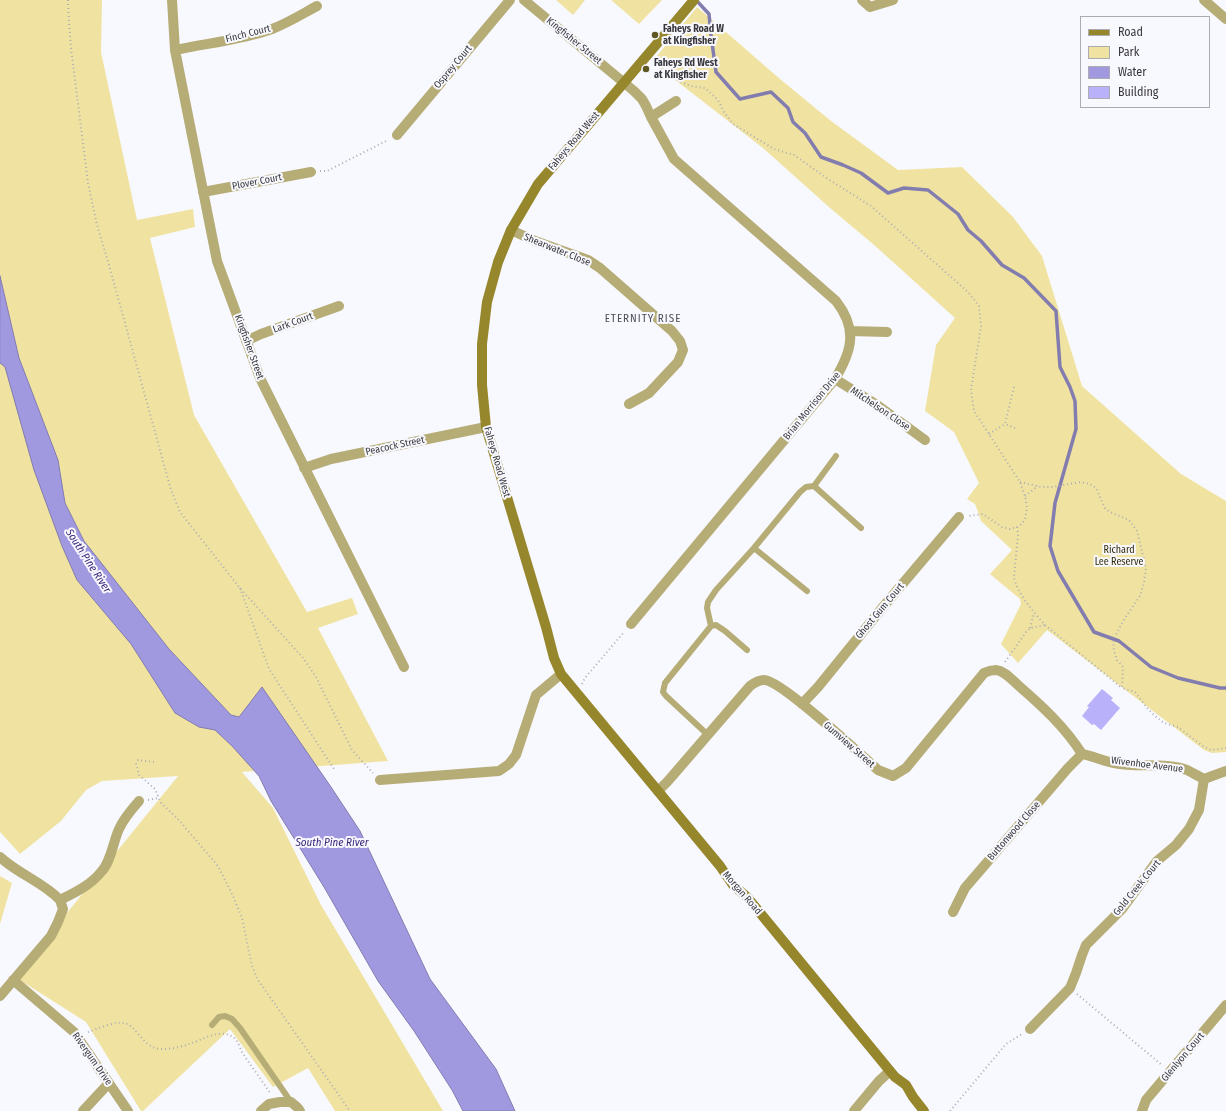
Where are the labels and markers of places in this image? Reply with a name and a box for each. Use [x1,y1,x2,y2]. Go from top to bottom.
place label: Faheys Road W at Kingfisher [663,23,724,46]
marker: Faheys Road W at Kingfisher [650,30,660,40]
place label: Faheys Rd West at Kingfisher [654,57,718,80]
marker: Faheys Rd West at Kingfisher [641,64,651,74]

